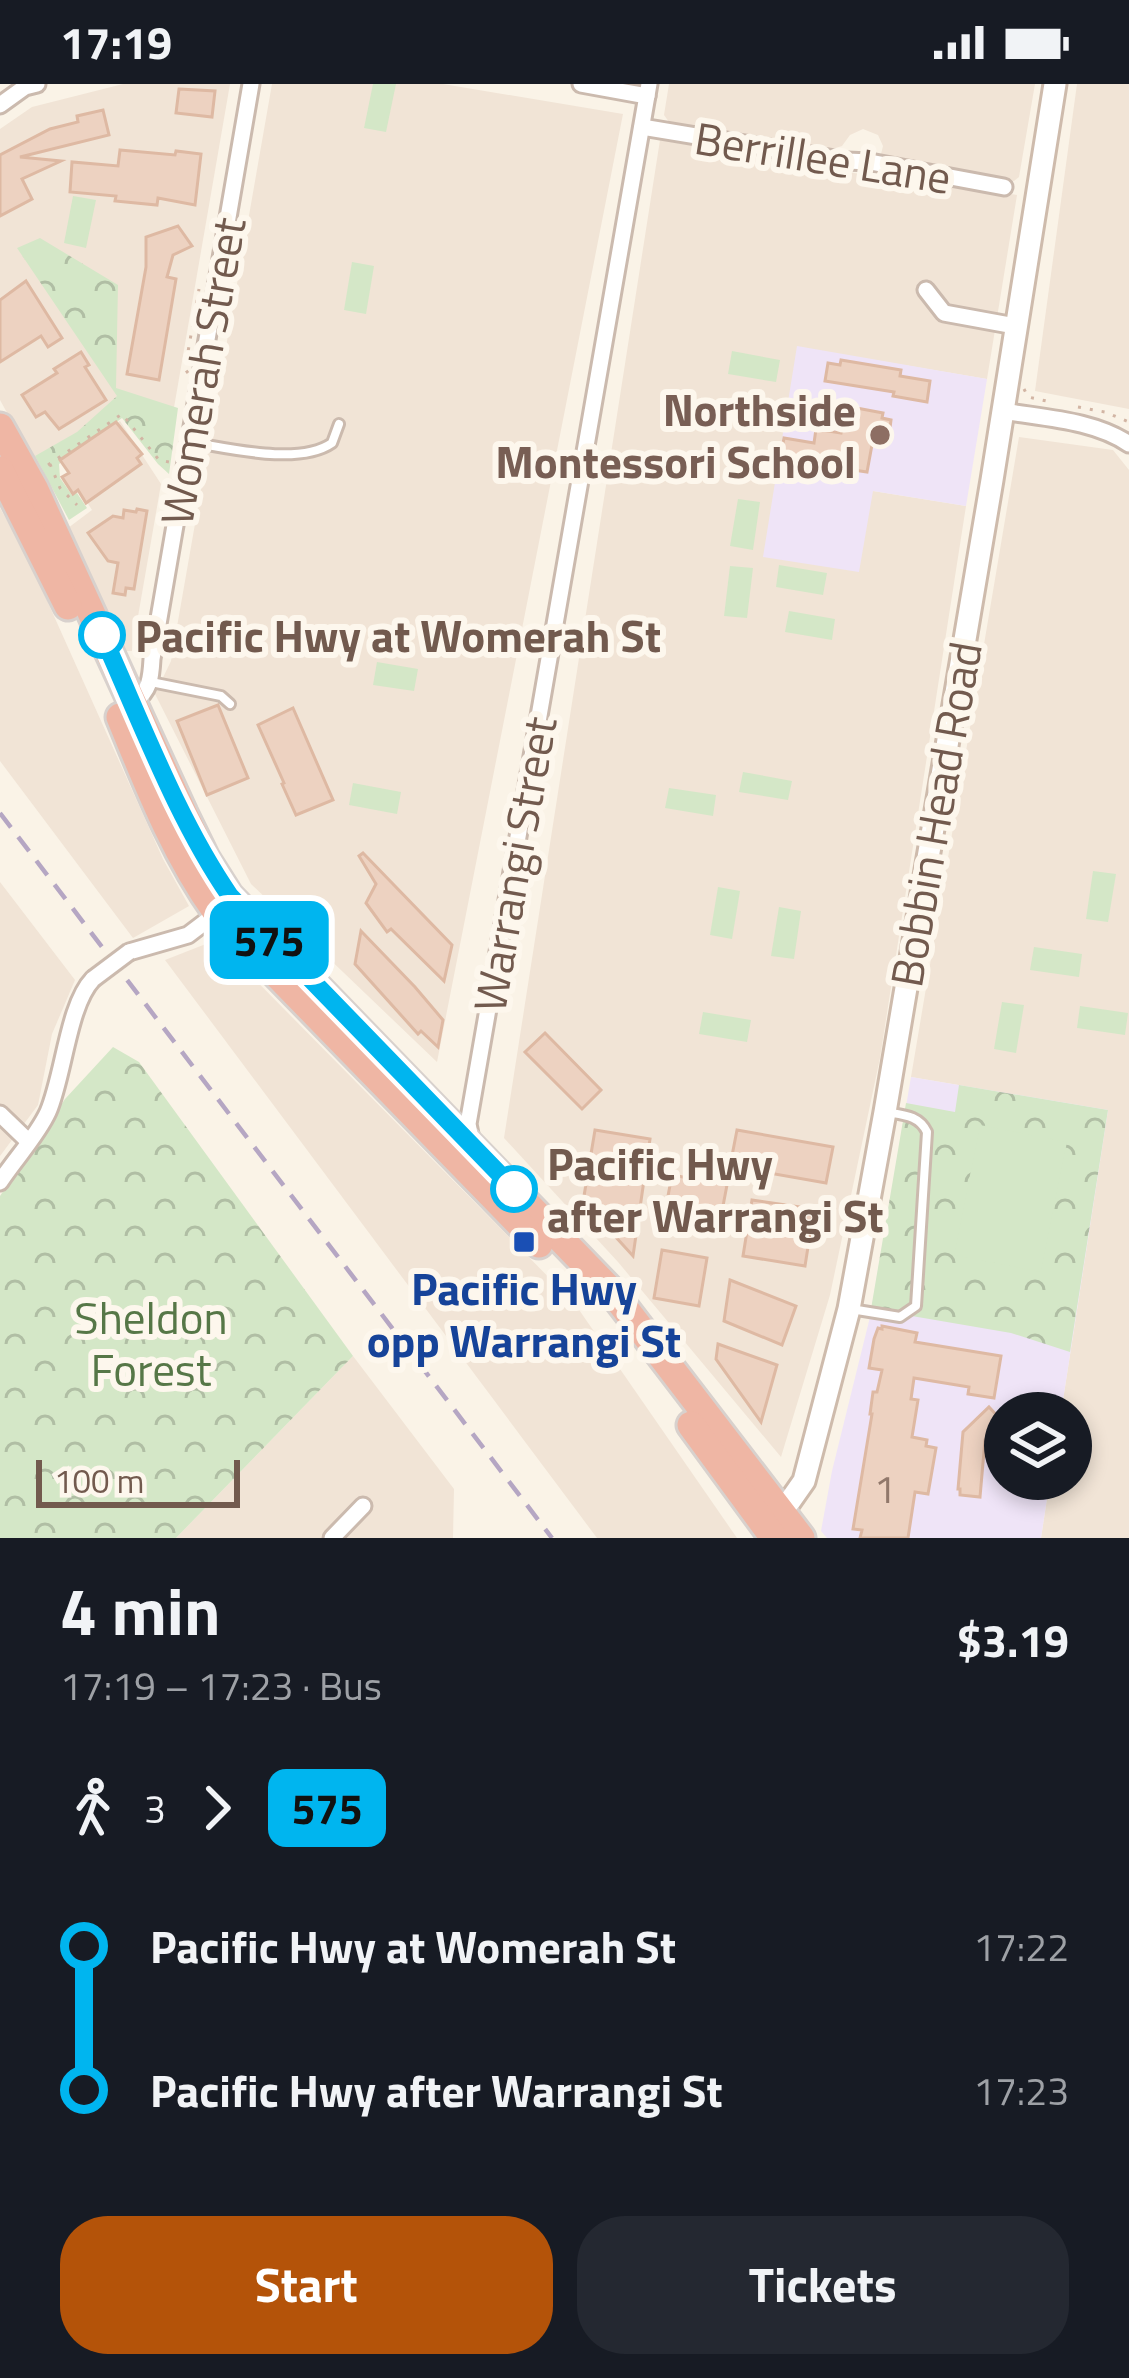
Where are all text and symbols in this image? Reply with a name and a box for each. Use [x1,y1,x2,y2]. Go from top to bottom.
text: 17:19 [60,8,172,76]
street label: Berrillee Lane [690,103,956,211]
street label: Womerah Street [141,212,263,530]
place label: Northside Montessori School [495,375,856,495]
marker: Northside Montessori School [867,422,893,448]
place label: Pacific Hwy at Womerah St [135,601,661,669]
marker: Pacific Hwy at Womerah St [80,613,124,657]
street label: Bobbin Head Road [871,636,999,992]
street label: Warrangi Street [455,711,573,1017]
line badge: 575 [200,901,338,979]
text: 575 [234,908,304,972]
place label: Pacific Hwy after Warrangi St [547,1129,884,1249]
marker: Pacific Hwy after Warrangi St [492,1167,536,1211]
marker: Pacific Hwy opp Warrangi St [511,1229,537,1255]
place label: Pacific Hwy opp Warrangi St [367,1254,681,1374]
park label: Sheldon Forest [74,1283,228,1403]
map controls [984,1392,1092,1500]
button: layers [984,1392,1092,1500]
scale bar [36,1454,240,1507]
text: 100 m [54,1456,144,1506]
house number: 1 [874,1459,896,1518]
text: 4 min [60,1560,220,1661]
text: $3.19 [957,1606,1069,1674]
text: 17:19 – 17:23 · Bus [60,1656,382,1715]
icon: walk [60,1775,126,1841]
icon: forward [184,1775,250,1841]
text: 575 [292,1776,362,1840]
text: 3 [144,1779,166,1838]
text: Pacific Hwy at Womerah St [150,1912,676,1980]
text: 17:22 [973,1917,1069,1976]
text: Pacific Hwy after Warrangi St [150,2056,723,2124]
text: 17:23 [973,2061,1069,2120]
button: Start [60,2216,553,2354]
button: Tickets [577,2216,1069,2354]

